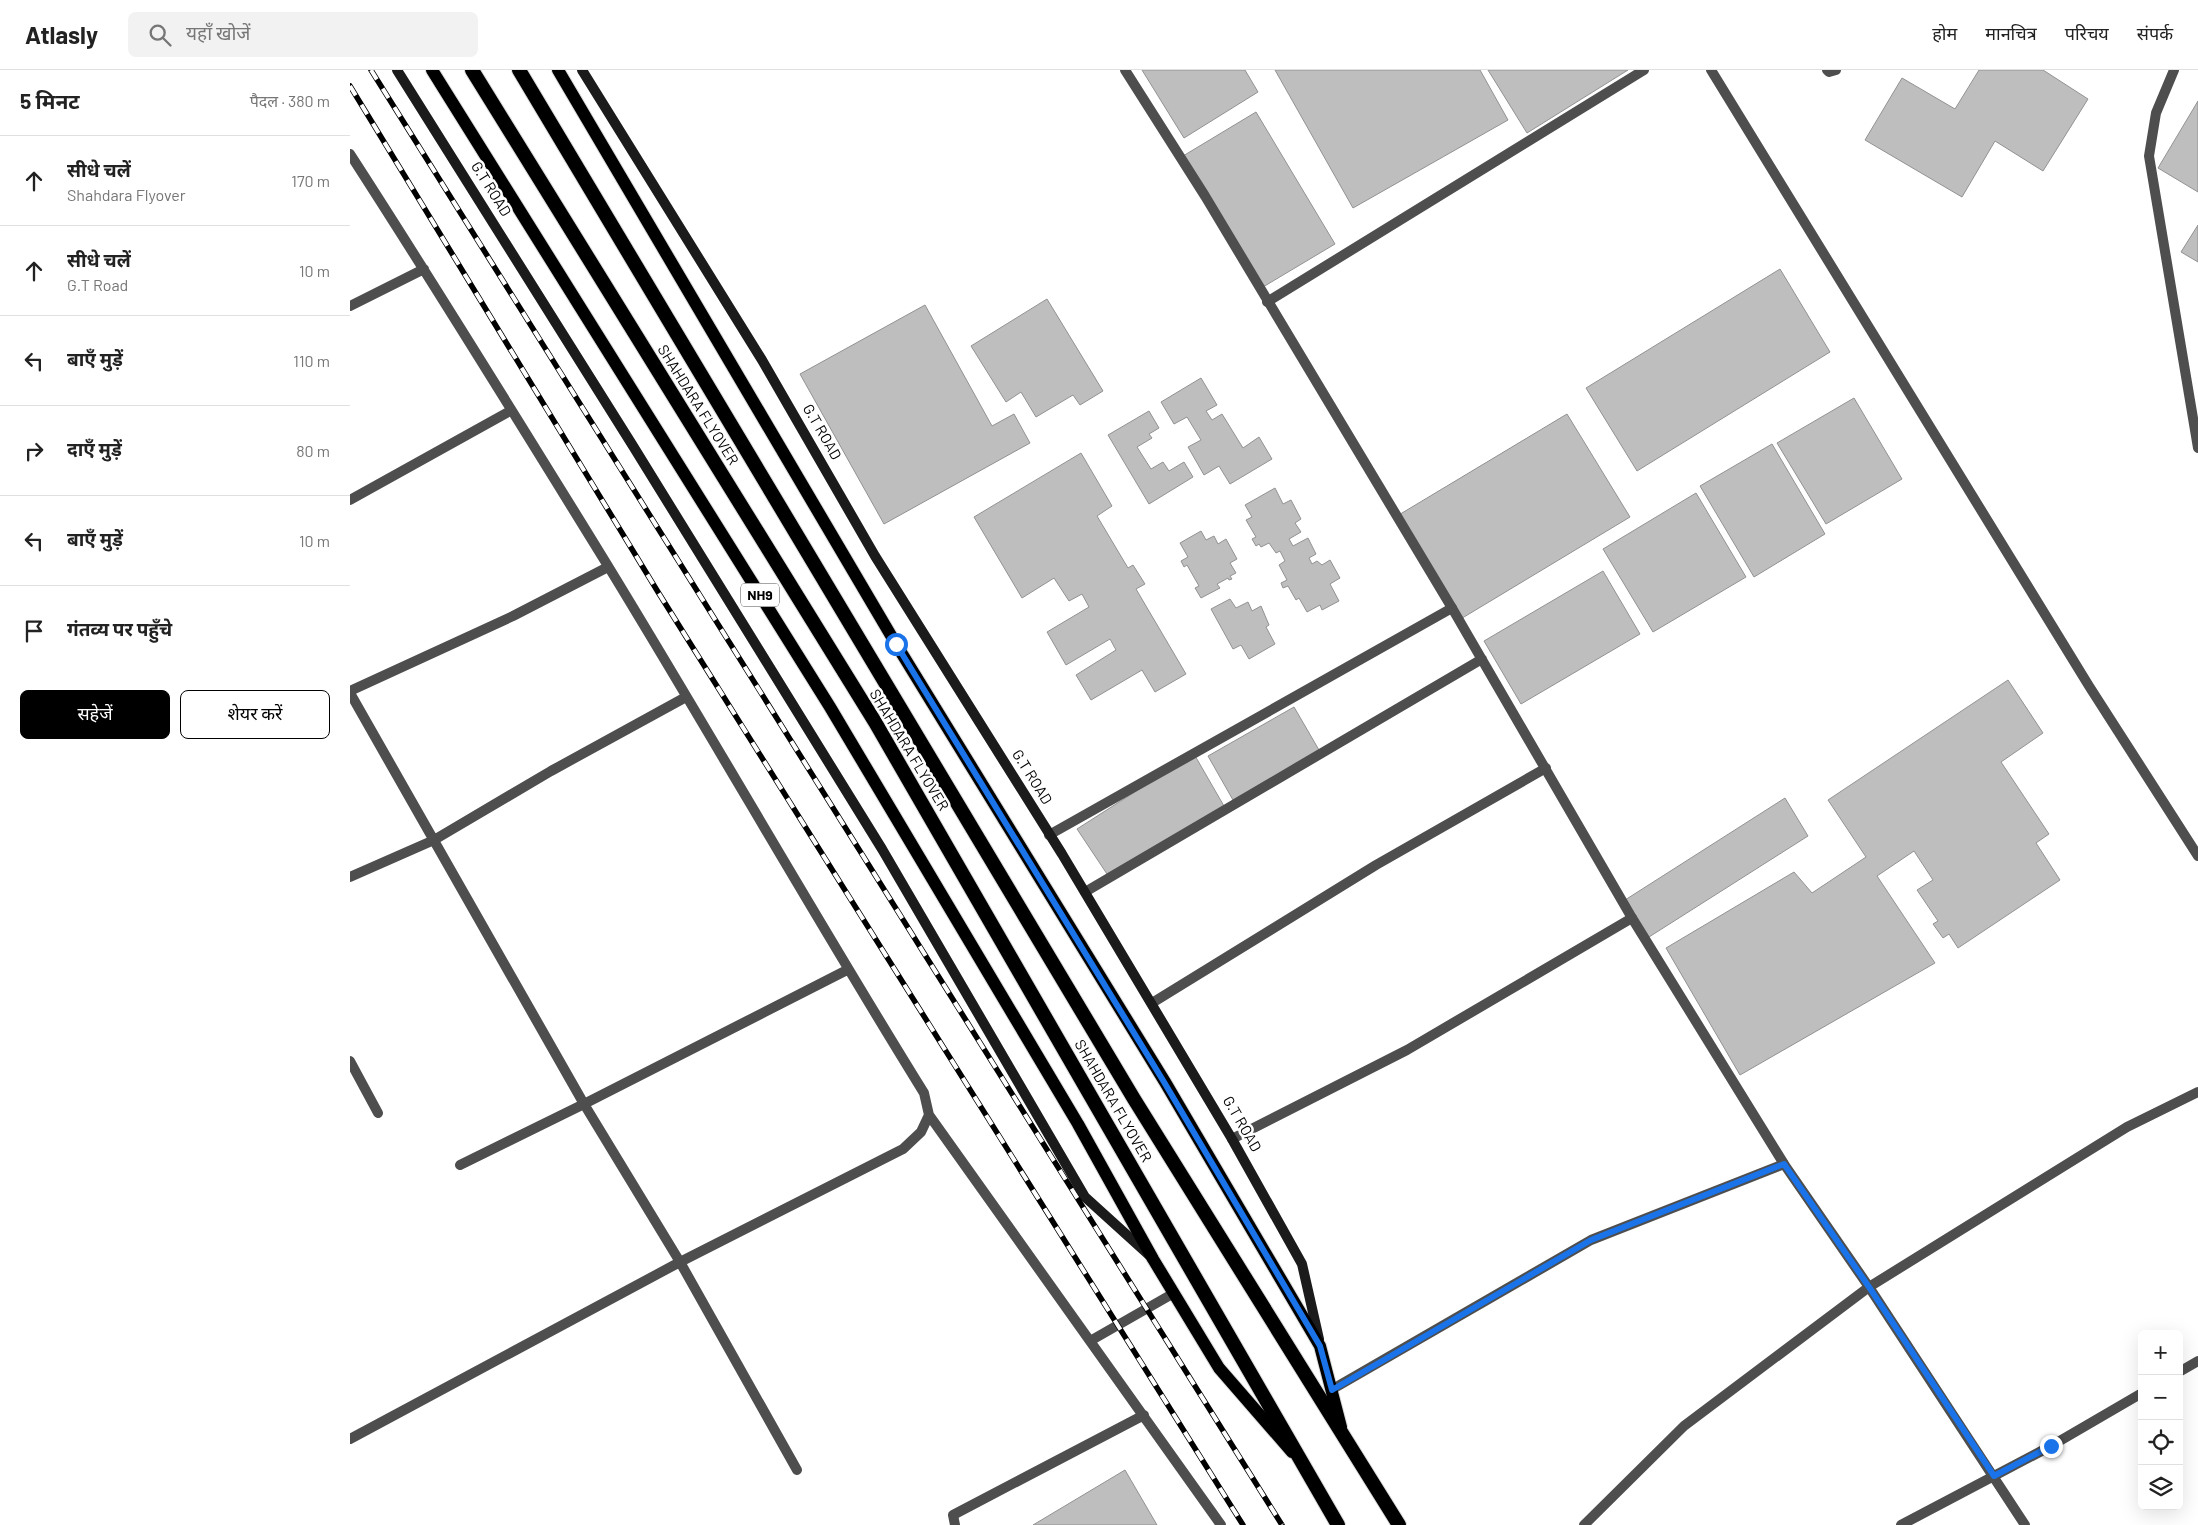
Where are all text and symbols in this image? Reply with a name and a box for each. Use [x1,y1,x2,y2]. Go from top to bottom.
search box [128,12,478,57]
text: Atlasly [25,20,98,49]
icon: search [146,21,174,49]
text: यहाँ खोजें [186,21,250,44]
text: होम [1932,22,1957,44]
text: मानचित्र [1985,22,2037,44]
text: परिचय [2065,22,2109,44]
text: संपर्क [2137,22,2173,44]
text: 5 मिनट [20,88,80,113]
text: पैदल · 380 m [250,91,330,110]
text: सीधे चलें [67,158,131,181]
street label: G.T ROAD [468,158,516,219]
icon: ahead [20,167,48,195]
text: 170 m [291,171,330,190]
text: Shahdara Flyover [67,185,186,204]
text: सीधे चलें [67,248,131,271]
icon: ahead [20,257,48,285]
text: 10 m [299,261,330,280]
text: G.T Road [67,275,128,294]
street label: SHAHDARA FLYOVER [655,341,743,468]
icon: left [20,347,48,375]
text: बाएँ मुड़ें [67,347,123,370]
text: 110 m [293,351,330,370]
street label: G.T ROAD [800,400,846,463]
icon: right [20,437,48,465]
text: दाएँ मुड़ें [67,437,122,460]
text: 80 m [296,441,330,460]
icon: left [20,527,48,555]
text: बाएँ मुड़ें [67,527,123,550]
text: 10 m [299,531,330,550]
road number: NH9 [741,584,779,606]
icon: arrive [20,617,48,645]
text: गंतव्य पर पहुँचे [67,617,172,640]
route start [885,633,908,656]
street label: SHAHDARA FLYOVER [867,686,953,813]
button: सहेजें [20,690,170,739]
button: शेयर करें [180,690,330,739]
street label: G.T ROAD [1009,746,1057,807]
street label: SHAHDARA FLYOVER [1071,1036,1156,1165]
street label: G.T ROAD [1220,1092,1266,1155]
map controls [2138,1330,2183,1510]
button: + [2138,1330,2183,1375]
button: − [2138,1375,2183,1420]
button: locate [2138,1420,2183,1465]
route end [2040,1435,2063,1458]
button: layers [2138,1465,2183,1510]

